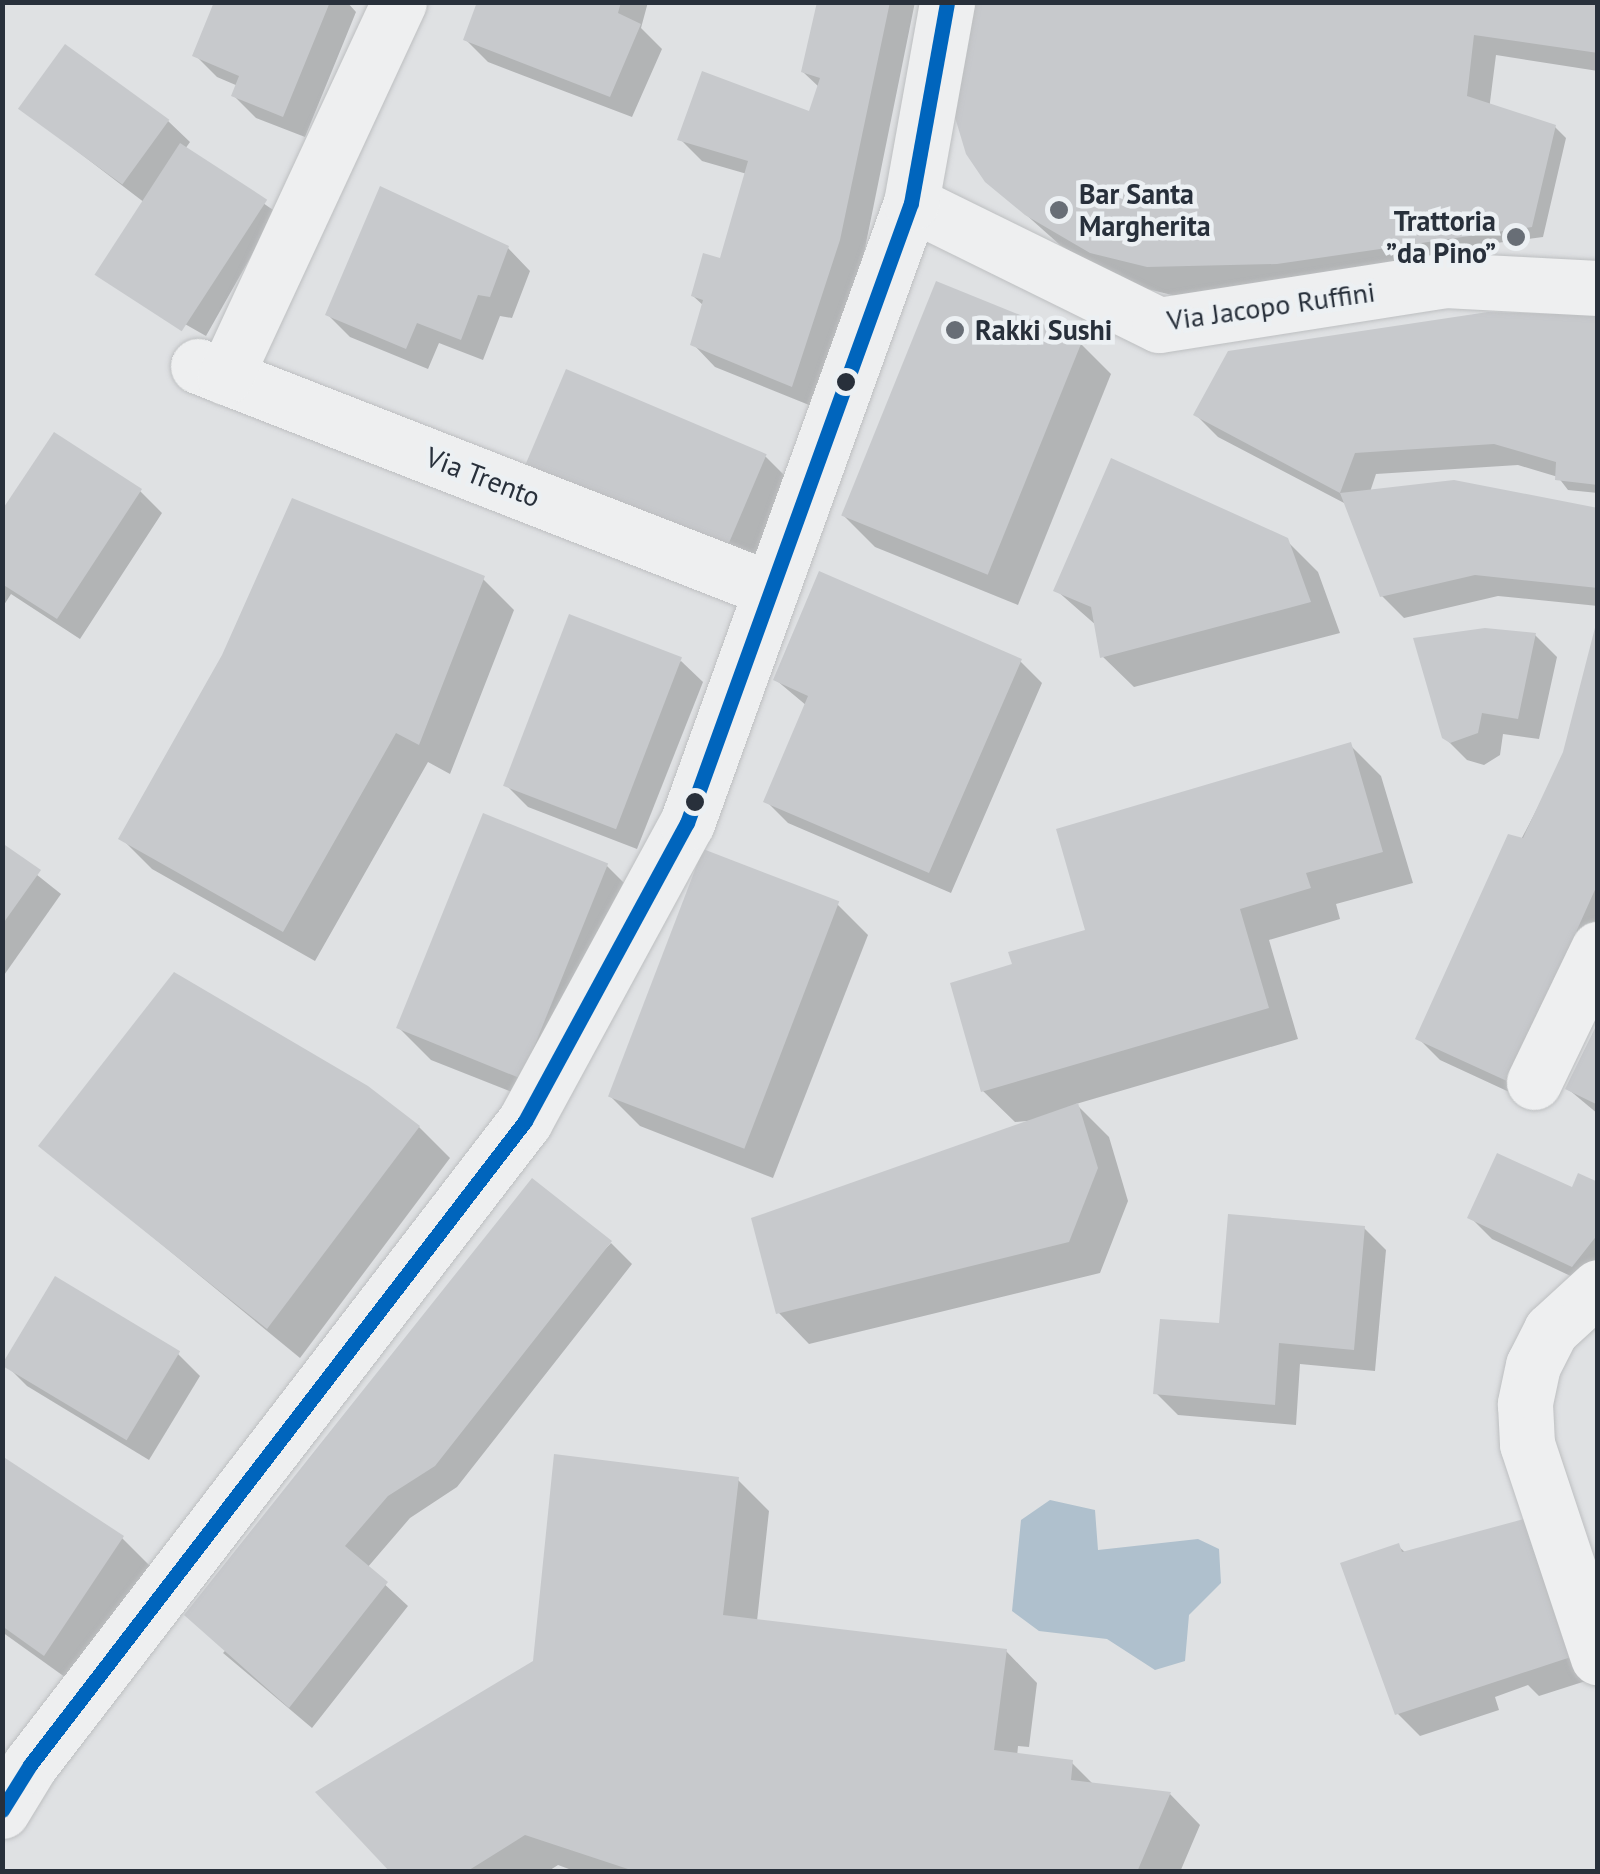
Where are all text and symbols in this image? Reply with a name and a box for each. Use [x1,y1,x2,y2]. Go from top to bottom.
place label: Bar Santa Margherita [1079,177,1211,243]
marker: Bar Santa Margherita [1048,199,1070,221]
place label: Trattoria ”da Pino” [1386,204,1496,270]
marker: Trattoria ”da Pino” [1505,226,1527,248]
street label: Via Jacopo Ruffini [1165,275,1377,337]
place label: Rakki Sushi [975,313,1112,347]
marker: Rakki Sushi [944,319,966,341]
unlabelled marker [836,372,856,392]
street label: Via Trento [421,440,545,514]
unlabelled marker [685,792,705,812]

